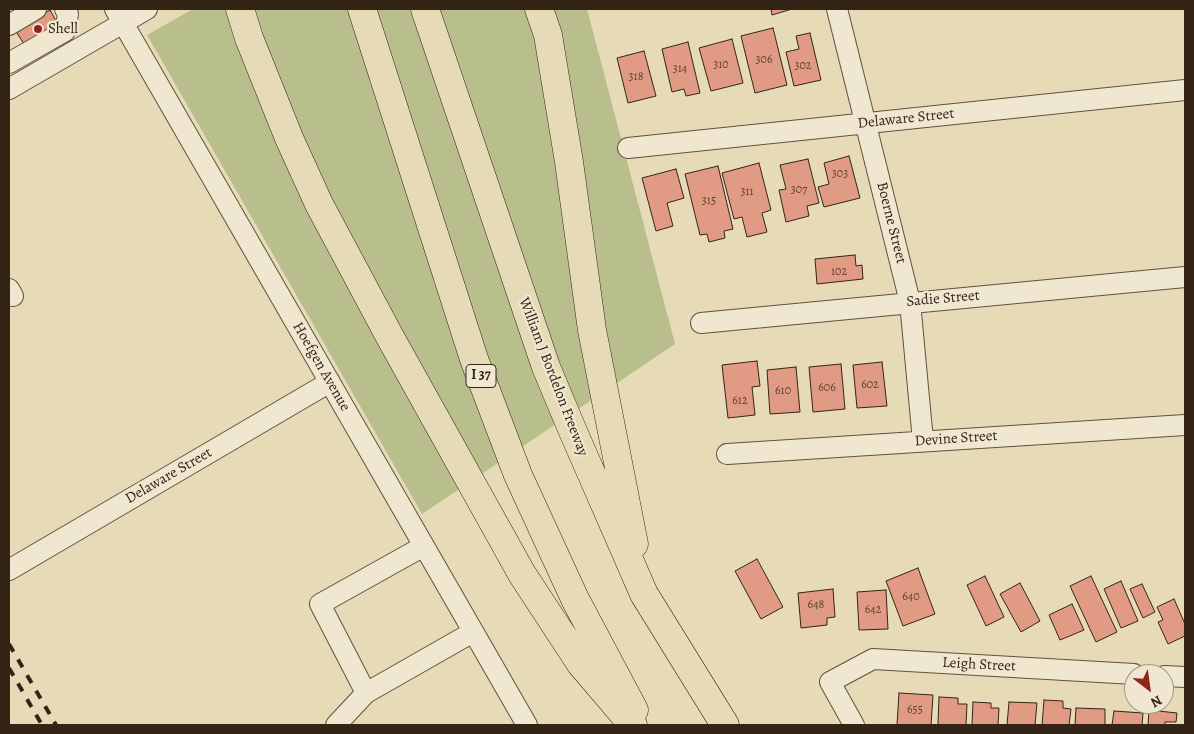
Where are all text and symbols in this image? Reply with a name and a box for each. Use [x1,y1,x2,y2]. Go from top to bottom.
place label: Shell [48,20,78,38]
marker: Shell [32,23,44,35]
house number: 306 [756,53,772,67]
house number: 310 [713,58,729,72]
house number: 302 [794,59,812,73]
house number: 314 [673,62,687,76]
house number: 318 [629,70,643,84]
street label: Delaware Street [857,105,955,133]
house number: 303 [832,167,848,181]
street label: Boerne Street [872,180,910,266]
house number: 307 [791,183,807,197]
house number: 311 [740,185,754,199]
house number: 315 [702,194,716,208]
house number: 102 [831,265,847,279]
street label: Sadie Street [906,287,980,311]
street label: William J Bordelon Freeway [514,295,592,459]
street label: Hoefgen Avenue [288,319,354,415]
road number: I 37 [466,364,496,388]
house number: 602 [861,378,879,392]
house number: 606 [818,381,836,395]
house number: 610 [775,384,791,398]
house number: 612 [732,394,748,408]
street label: Devine Street [914,427,998,451]
street label: Delaware Street [122,444,216,508]
house number: 640 [902,590,920,604]
house number: 648 [808,598,824,612]
house number: 642 [865,603,881,617]
street label: Leigh Street [942,654,1016,676]
north arrow [1124,664,1174,714]
text: N [1147,691,1165,712]
house number: 655 [907,703,923,717]

